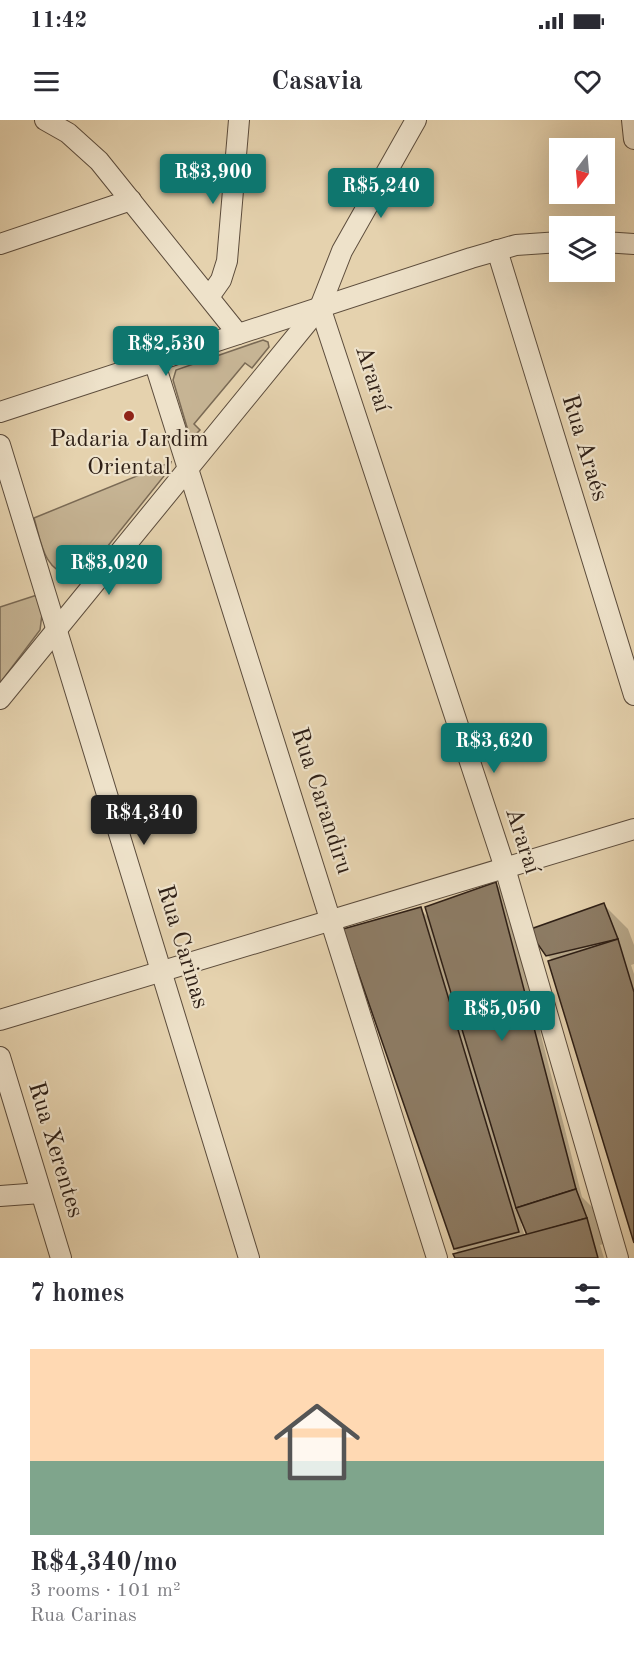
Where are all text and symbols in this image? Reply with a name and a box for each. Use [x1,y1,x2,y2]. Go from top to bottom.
text: 11:42 [30,10,87,32]
icon: menu [30,65,63,98]
icon: heart [571,65,604,98]
text: Casavia [271,68,363,95]
north arrow [549,138,615,204]
map controls [549,138,615,282]
pin: R$3,900 [158,154,268,205]
text: R$3,900 [174,163,252,183]
pin: R$5,240 [326,168,436,219]
text: R$5,240 [342,177,420,197]
button: layers [549,216,615,282]
pin: R$2,530 [111,326,221,377]
text: R$2,530 [127,335,205,355]
street label: Araraí [350,343,394,416]
street label: Rua Araés [556,392,612,504]
marker: Padaria Jardim Oriental [122,409,136,423]
place label: Padaria Jardim Oriental [49,428,209,480]
pin: R$3,020 [54,545,164,596]
text: R$3,020 [70,554,148,574]
pin: R$3,620 [439,723,549,774]
street label: Rua Carandiru [286,725,356,878]
text: R$3,620 [455,732,533,752]
pin: R$4,340 [89,795,199,846]
text: R$4,340 [105,804,183,824]
street label: Araraí [500,805,544,878]
street label: Rua Carinas [152,882,212,1012]
pin: R$5,050 [447,991,557,1042]
text: R$5,050 [463,1000,541,1020]
street label: Rua Xerentes [23,1079,87,1221]
icon: filters [571,1278,604,1311]
text: 7 homes [30,1281,124,1307]
icon: home [263,1388,371,1496]
text: R$4,340/mo [30,1550,177,1576]
text: 3 rooms · 101 m² [30,1581,180,1601]
text: Rua Carinas [30,1606,137,1626]

